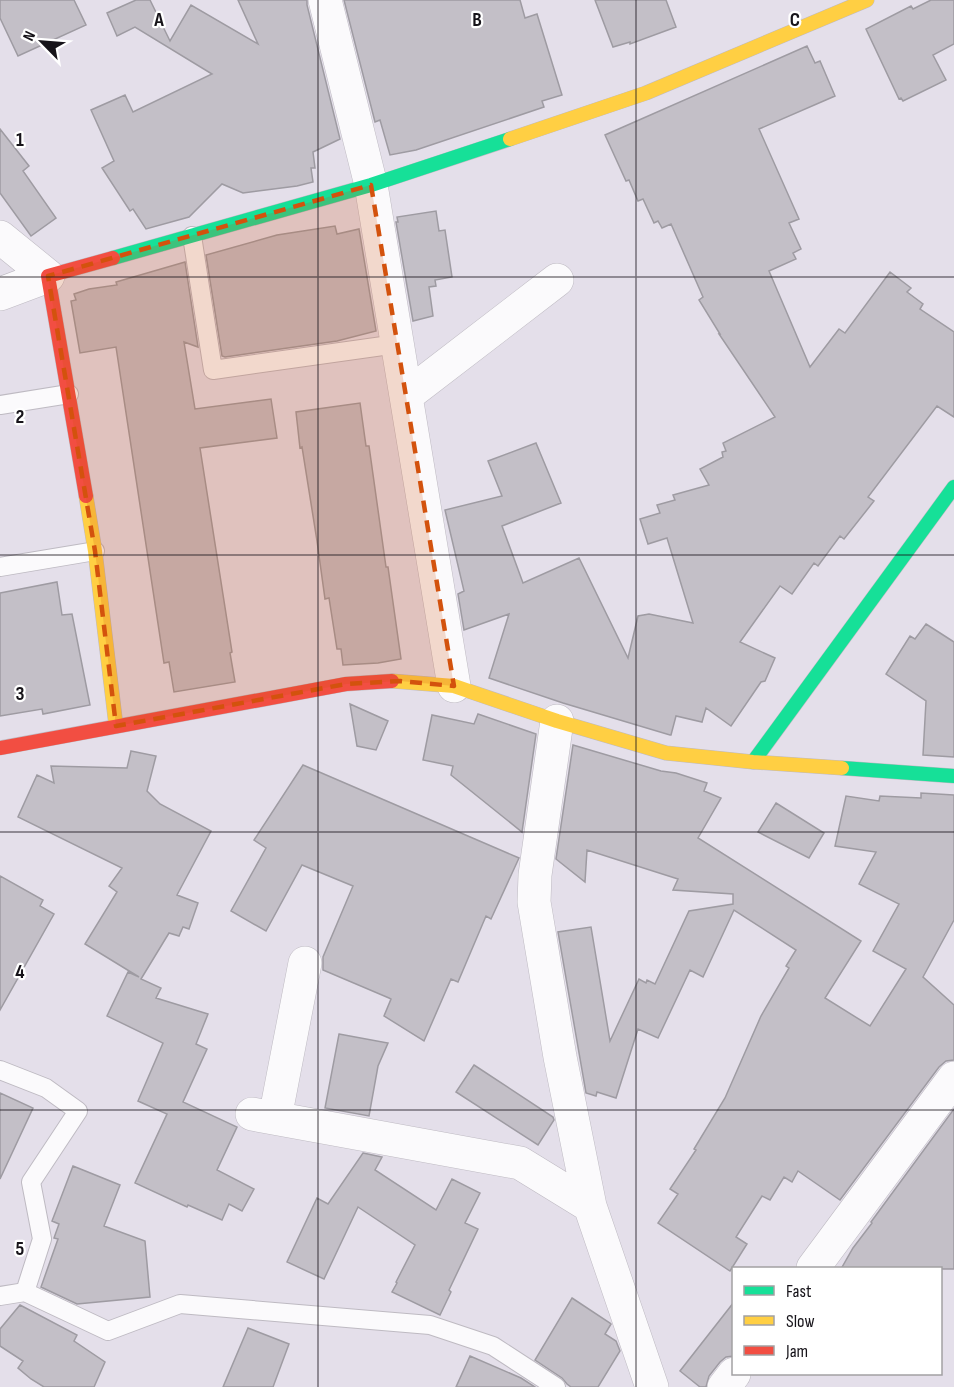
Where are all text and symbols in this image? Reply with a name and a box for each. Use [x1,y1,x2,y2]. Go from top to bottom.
text: A [153,8,164,32]
text: B [472,8,482,32]
text: C [790,8,800,32]
north arrow [12,12,72,72]
text: N [19,28,40,44]
text: 1 [16,128,24,152]
text: 2 [16,405,24,429]
text: 3 [16,682,25,706]
text: 4 [15,960,25,984]
text: 5 [16,1237,25,1261]
legend [732,1267,942,1375]
text: Fast [786,1281,812,1302]
text: Slow [786,1311,815,1332]
text: Jam [785,1341,808,1362]

